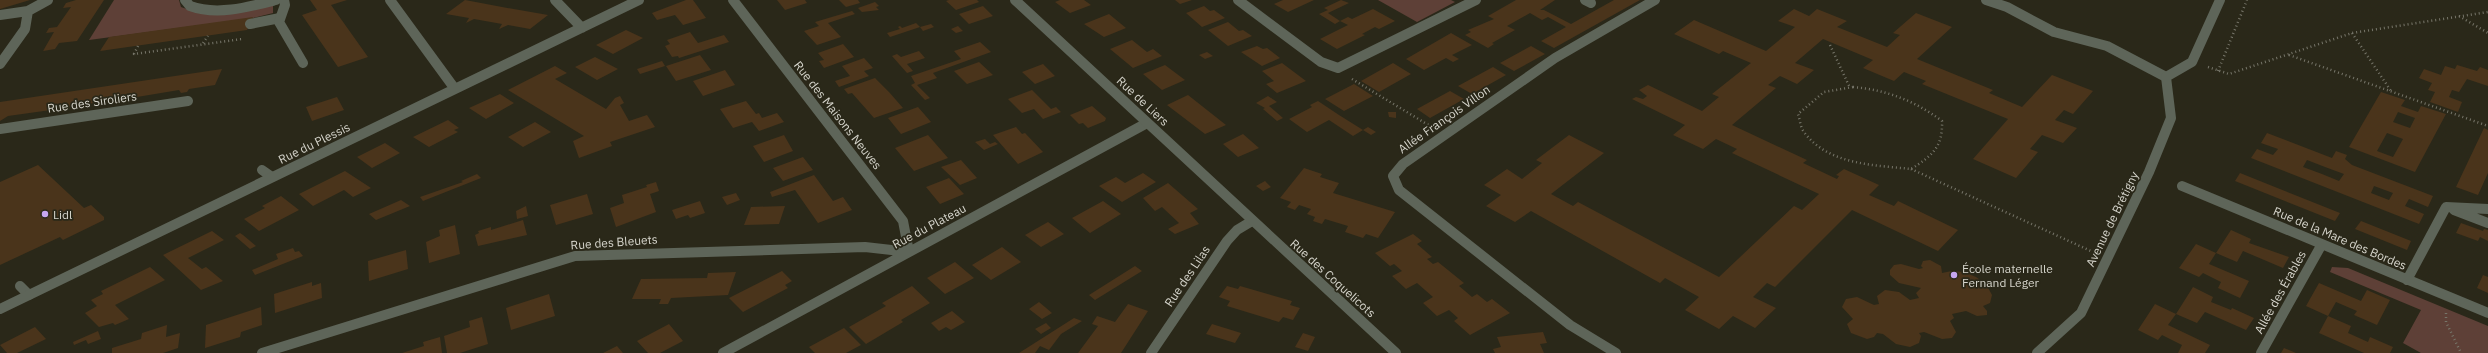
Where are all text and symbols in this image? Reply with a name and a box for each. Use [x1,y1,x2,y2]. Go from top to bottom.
street label: Rue des Maisons Neuves [791,58,885,172]
street label: Rue de Liers [1114,73,1172,129]
street label: Allée François Villon [1395,82,1493,156]
street label: Rue des Siroliers [46,88,138,116]
street label: Rue du Plessis [276,119,353,167]
street label: Avenue de Brétigny [2082,169,2142,269]
street label: Rue du Plateau [890,200,968,252]
street label: Rue de la Mare des Bordes [2271,203,2409,273]
place label: Lidl [53,207,72,222]
marker: Lidl [40,209,50,219]
street label: Rue des Bleuets [570,231,658,253]
street label: Rue des Coquelicots [1287,236,1379,320]
street label: Rue des Lilas [1161,242,1213,309]
street label: Allée des Érables [2251,248,2309,336]
place label: École maternelle Fernand Léger [1962,261,2053,290]
marker: École maternelle Fernand Léger [1949,270,1959,280]

